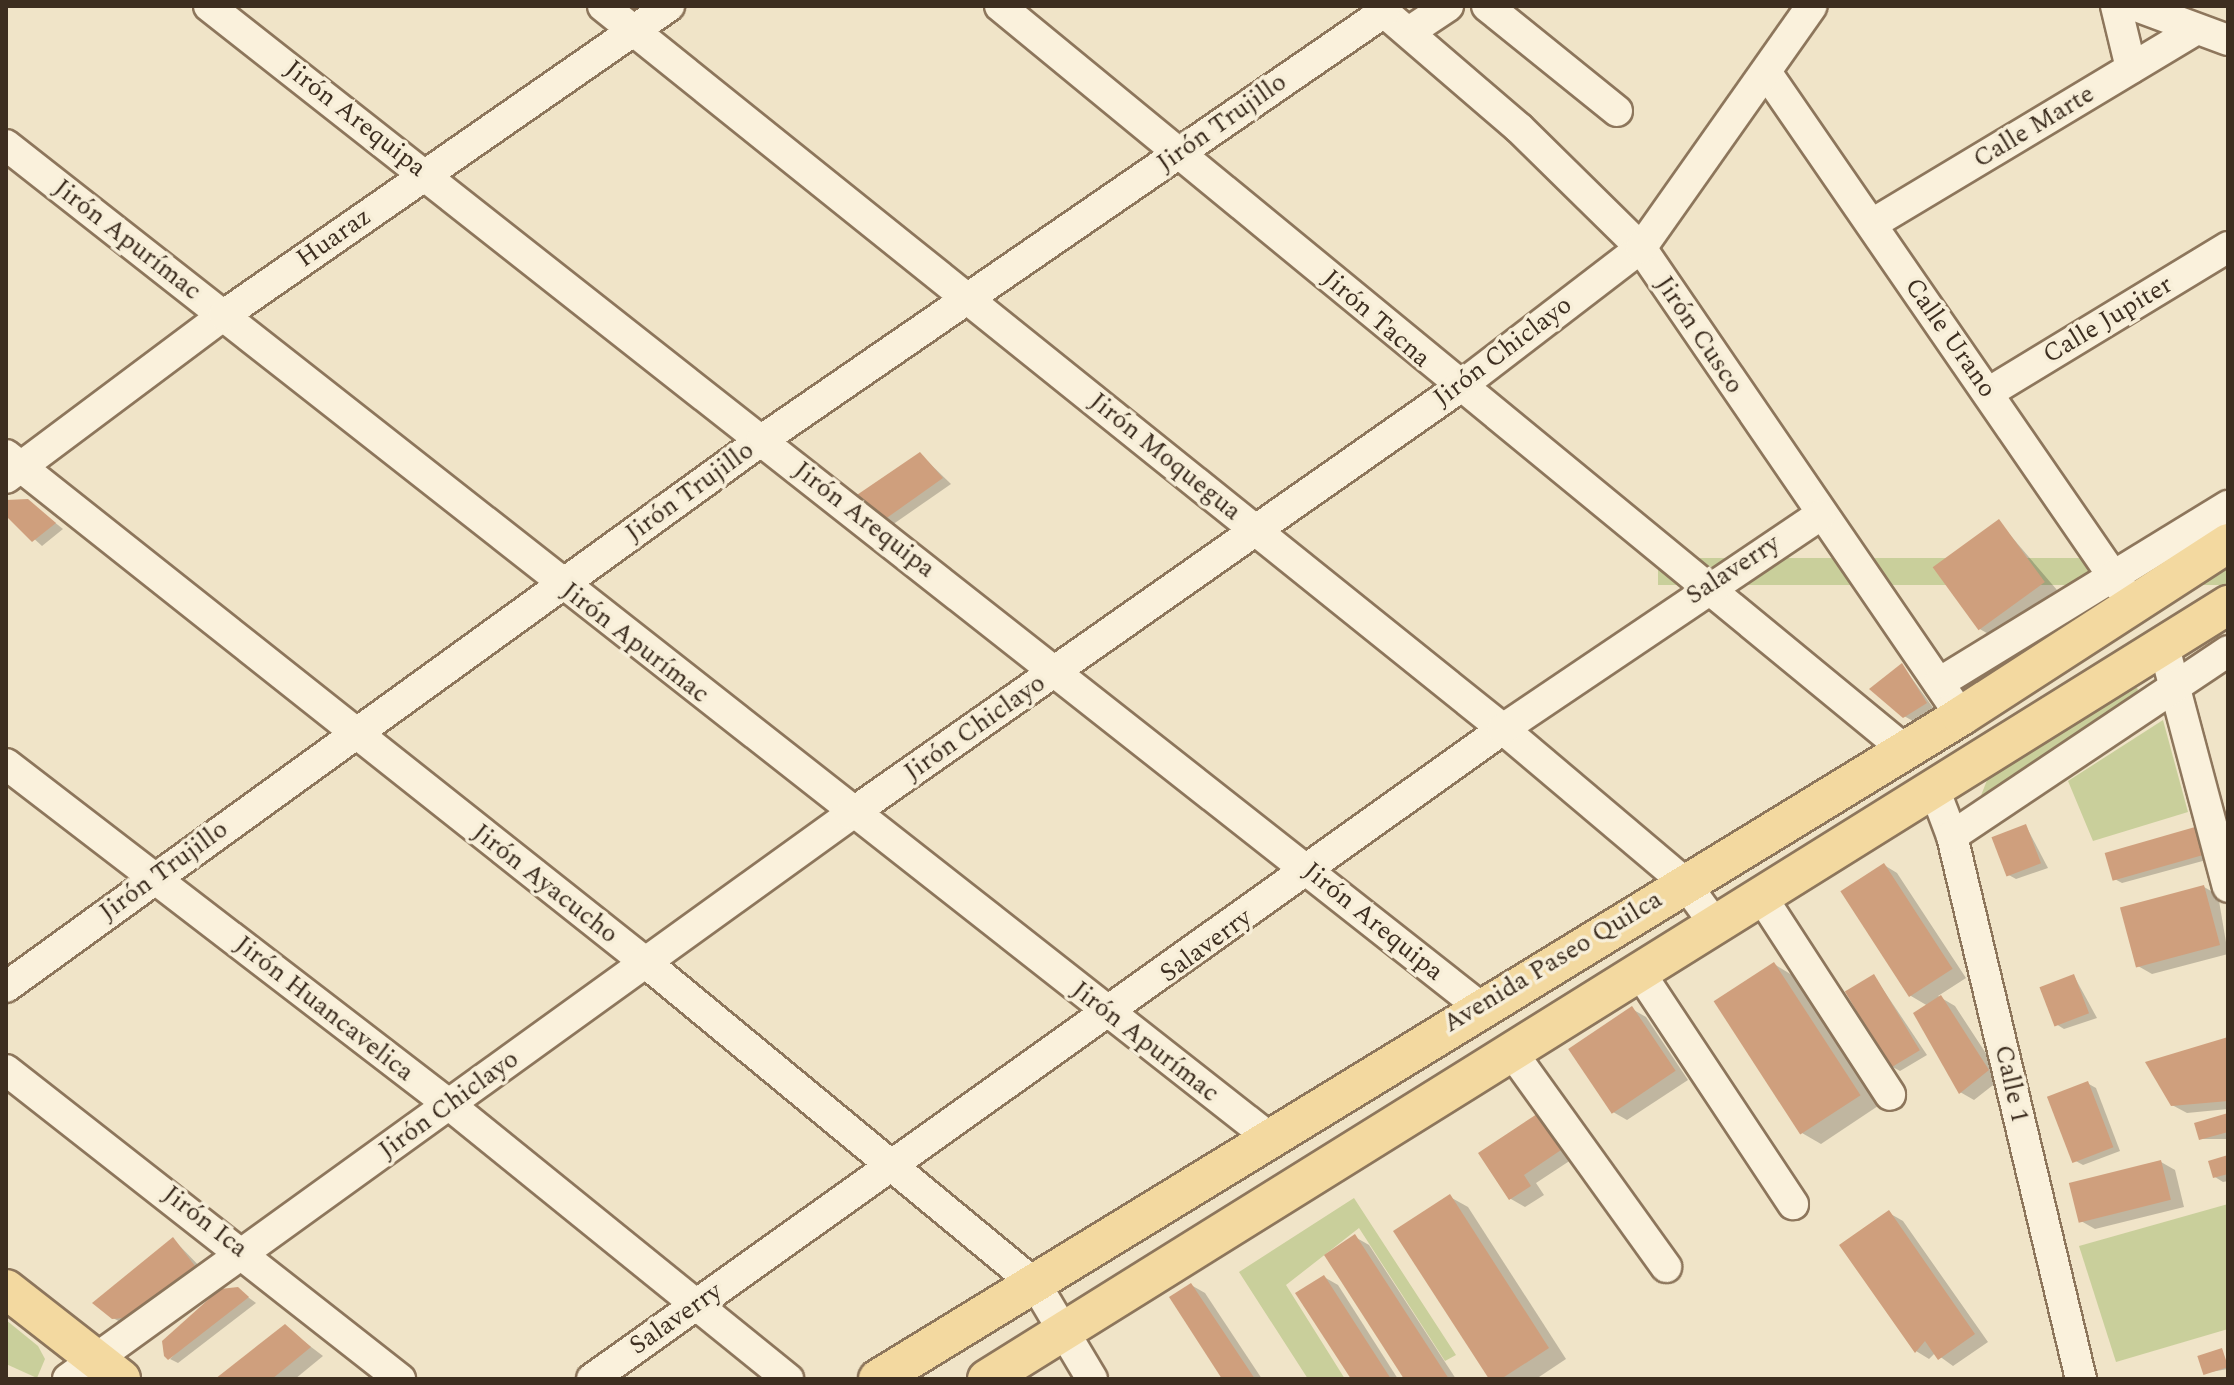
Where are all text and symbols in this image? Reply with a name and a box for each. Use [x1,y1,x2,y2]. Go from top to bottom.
street label: Jirón Arequipa [278,54,432,184]
street label: Jirón Trujillo [1151,67,1293,179]
street label: Calle Marte [1968,79,2100,175]
street label: Jirón Apurímac [47,173,207,307]
street label: Huaraz [291,201,377,275]
street label: Jirón Tacna [1315,263,1437,375]
street label: Calle Jupiter [2038,269,2178,371]
street label: Jirón Cusco [1648,270,1750,400]
street label: Calle Urano [1897,272,2003,404]
street label: Jirón Chiclayo [1428,290,1578,414]
street label: Jirón Moquegua [1083,386,1247,528]
street label: Jirón Trujillo [620,435,760,549]
street label: Jirón Arequipa [787,455,941,585]
street label: Salaverry [1680,528,1786,612]
street label: Jirón Apurímac [555,576,715,710]
street label: Jirón Chiclayo [898,668,1052,788]
street label: Jirón Trujillo [94,814,234,928]
street label: Jirón Ayacucho [466,817,624,951]
street label: Jirón Arequipa [1297,856,1449,988]
street label: Avenida Paseo Quilca [1438,884,1668,1040]
street label: Salaverry [1154,902,1258,990]
street label: Jirón Huancavelica [228,929,420,1089]
street label: Jirón Apurímac [1065,975,1225,1109]
street label: Calle 1 [1987,1042,2035,1126]
street label: Jirón Chiclayo [373,1044,525,1166]
street label: Jirón Ica [156,1179,254,1265]
street label: Salaverry [624,1276,728,1362]

